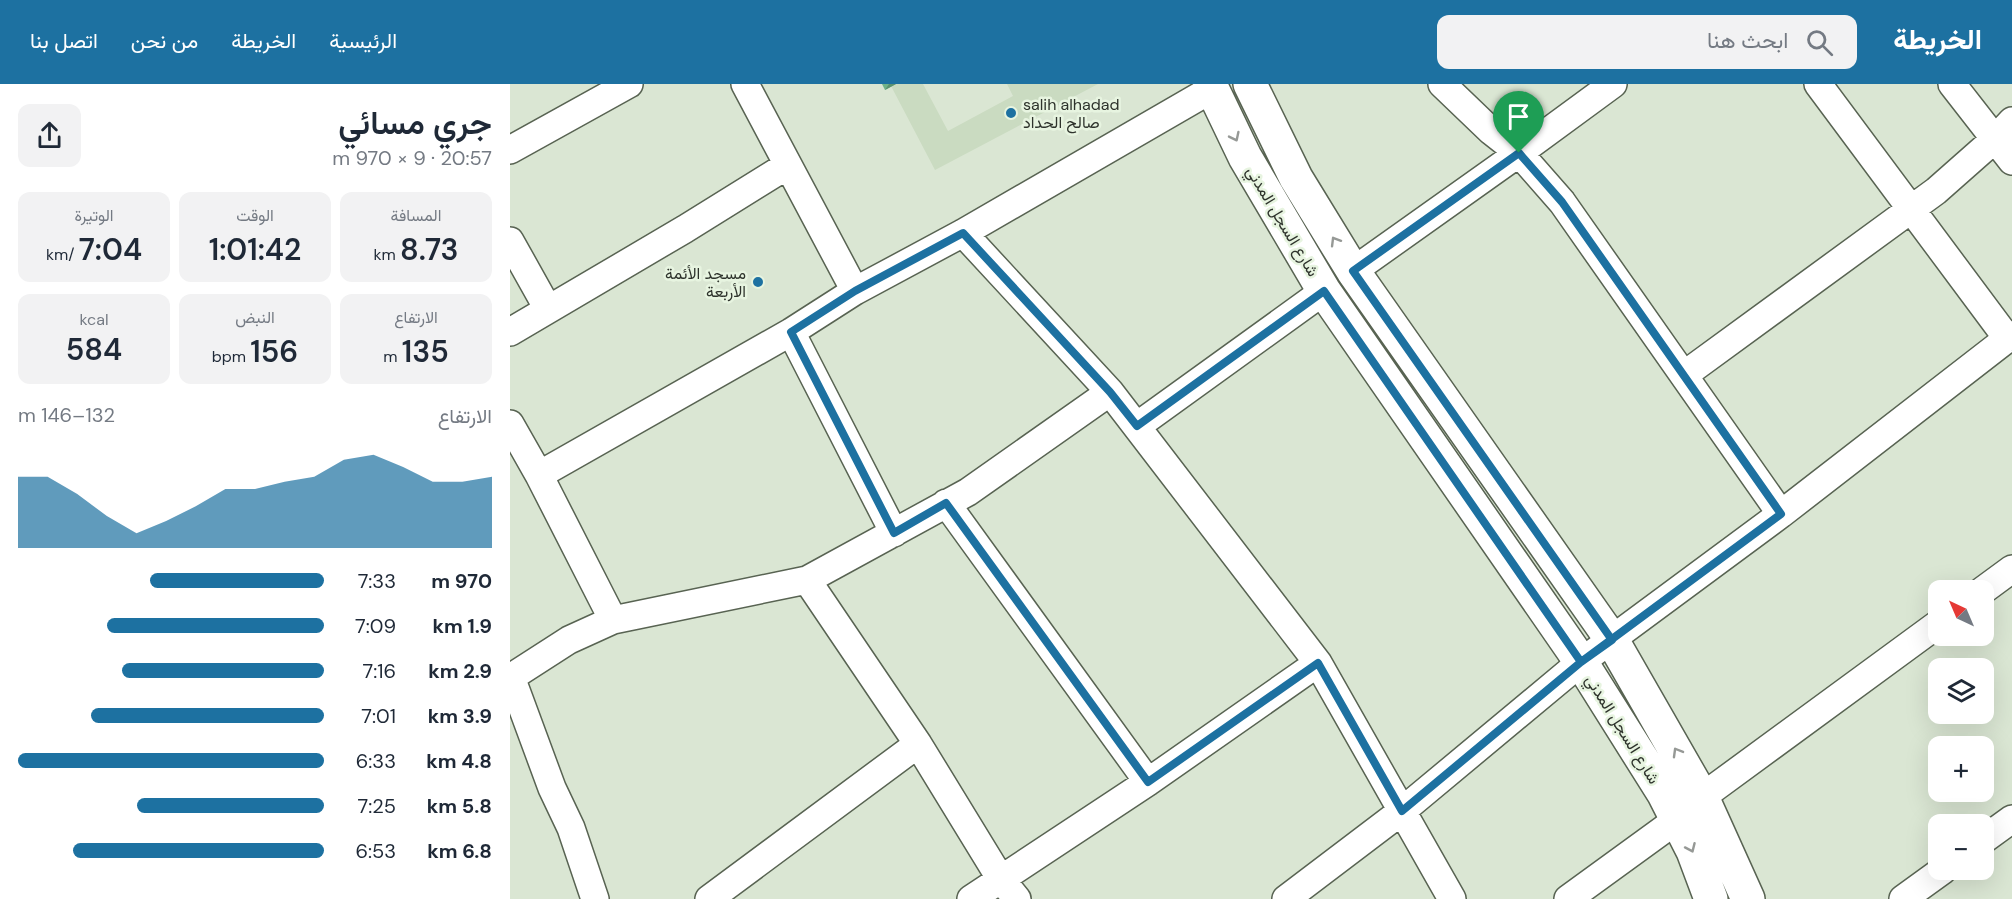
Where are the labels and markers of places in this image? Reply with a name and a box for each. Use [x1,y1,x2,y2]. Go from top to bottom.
pin [1493,91,1544,153]
place label: salih alhadad صالح الحداد [1023,94,1120,134]
marker: salih alhadad صالح الحداد [1004,106,1018,120]
place label: مسجد الأئمة الأربعة [665,263,746,302]
marker: مسجد الأئمة الأربعة [751,275,765,289]

